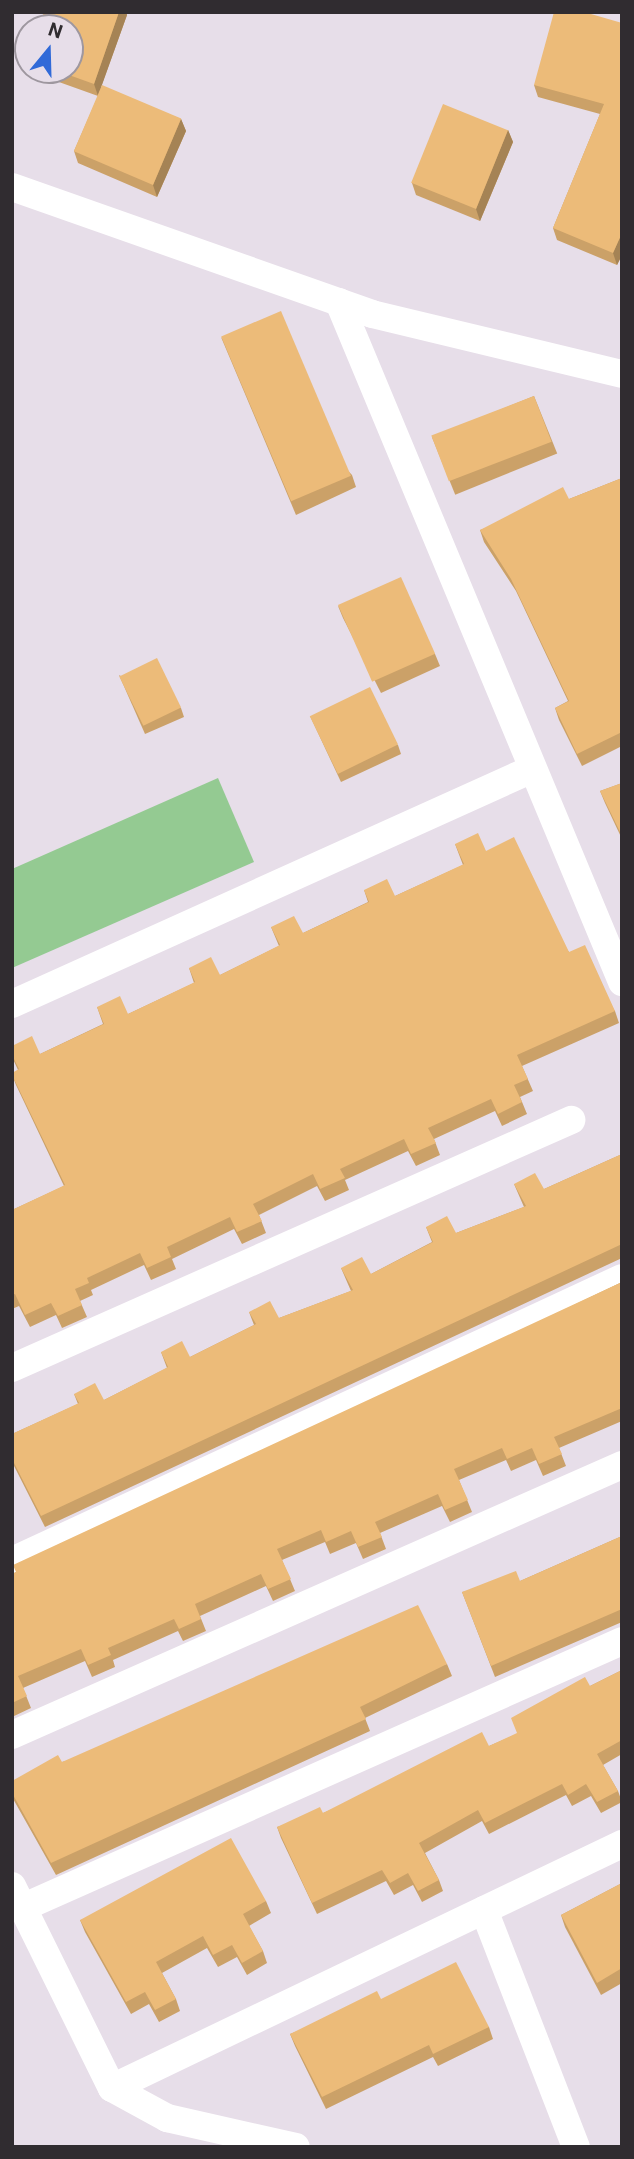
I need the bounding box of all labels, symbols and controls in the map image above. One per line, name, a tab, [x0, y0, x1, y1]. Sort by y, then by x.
north arrow	[14, 14, 84, 84]
text: N	[45, 18, 65, 44]

